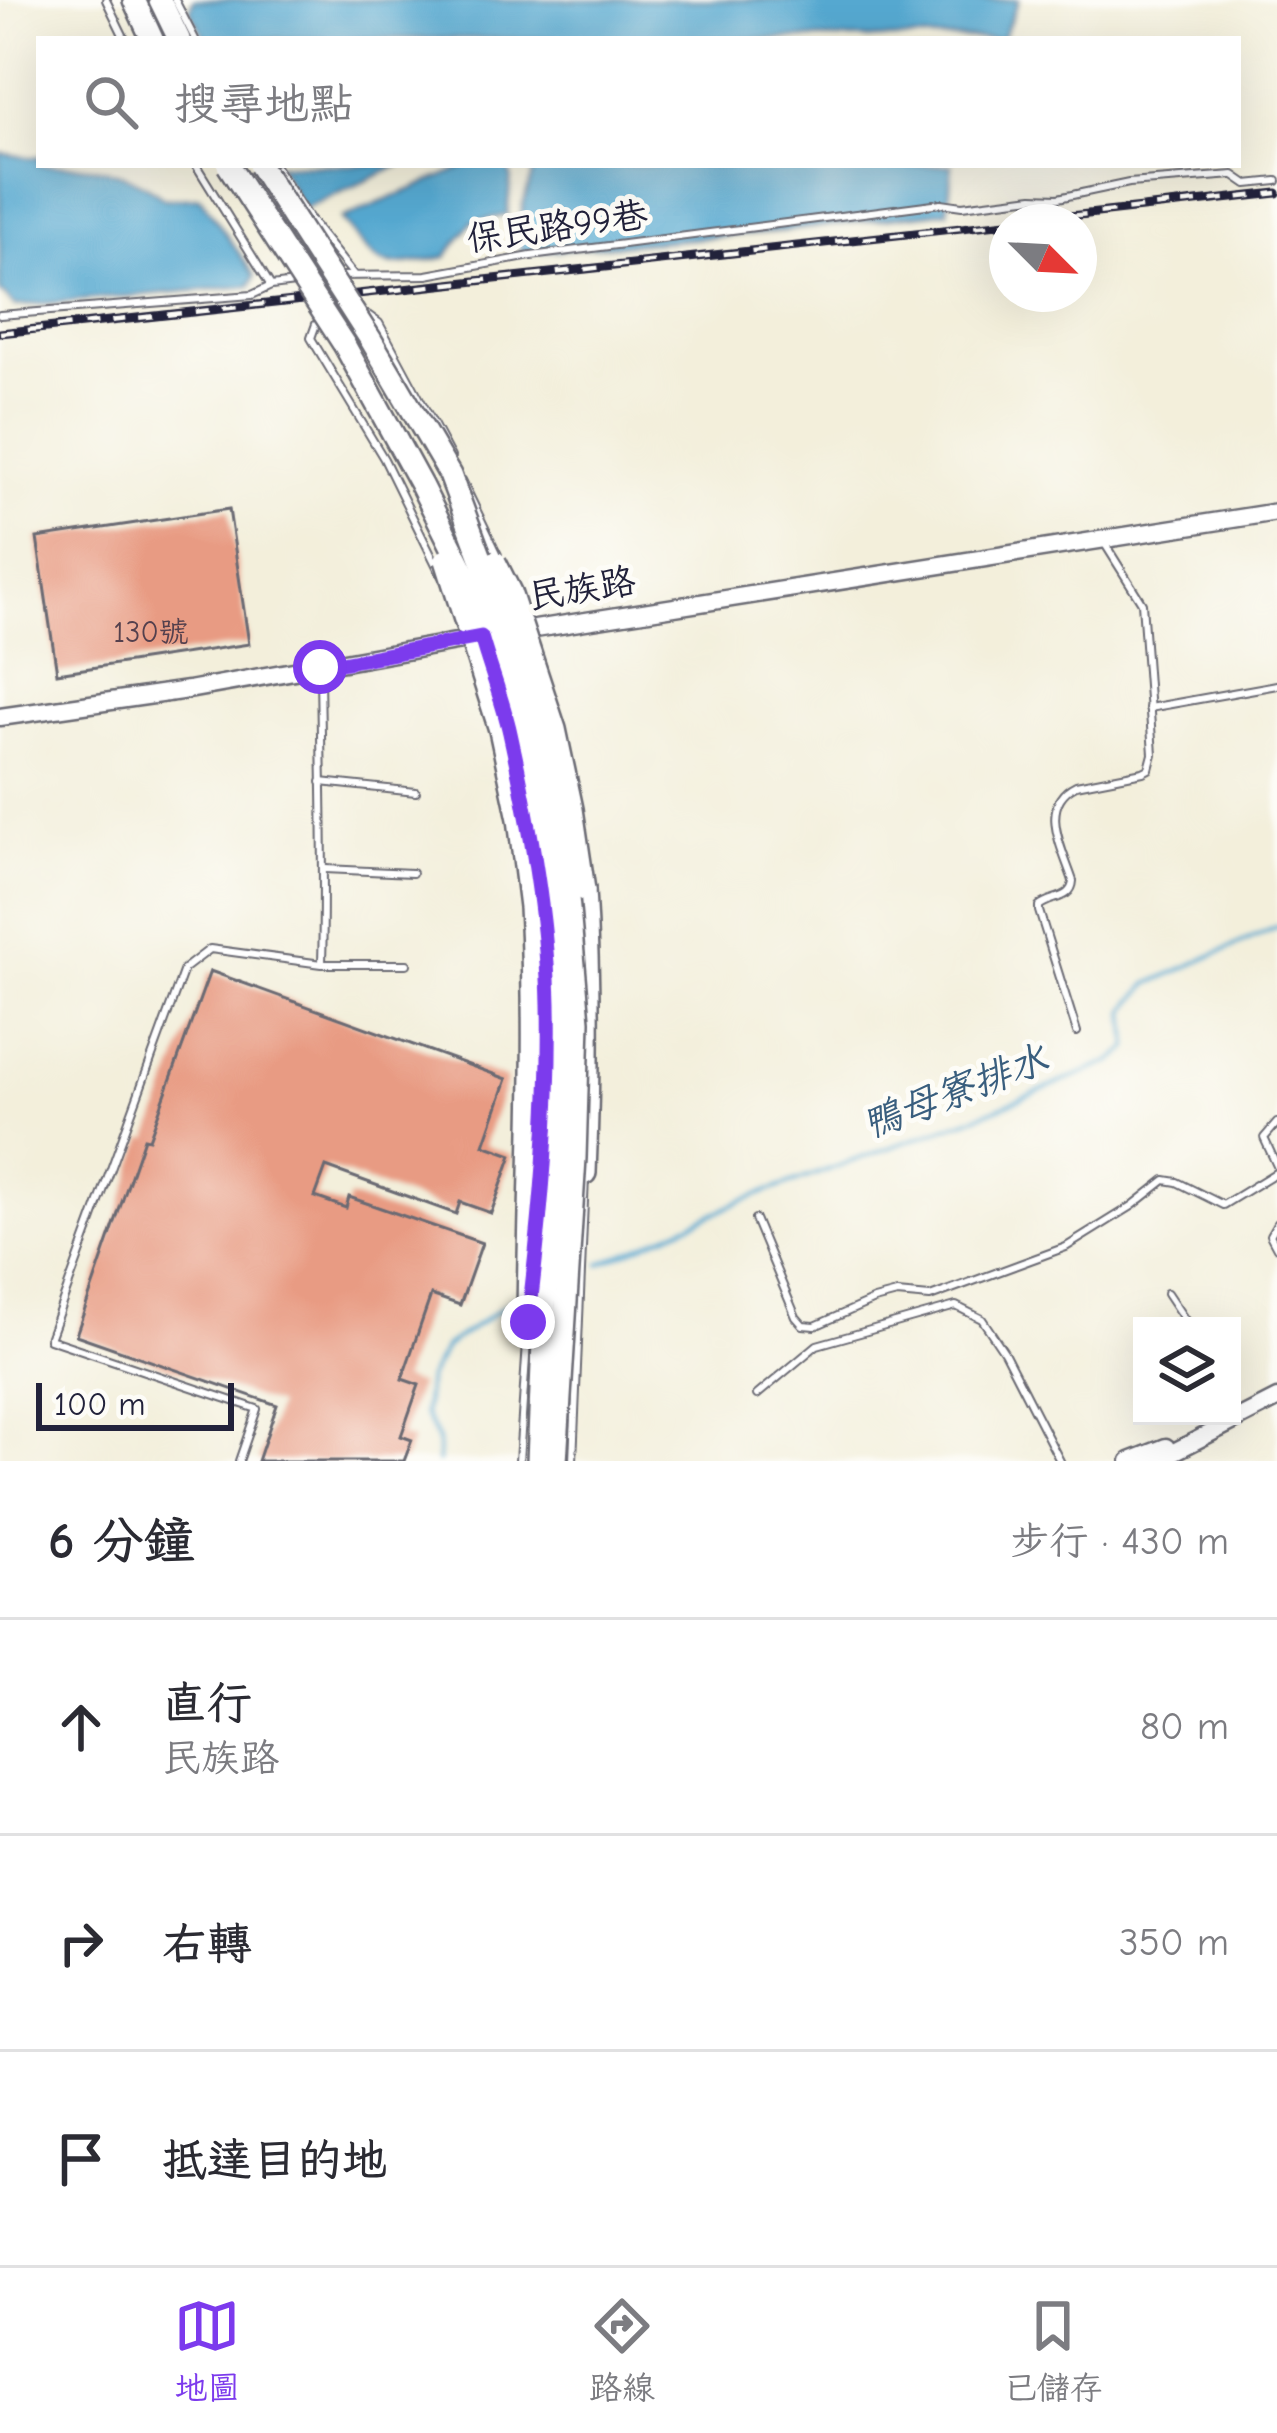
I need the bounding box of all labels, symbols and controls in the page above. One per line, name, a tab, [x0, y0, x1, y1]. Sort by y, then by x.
search box	[36, 36, 1241, 168]
icon: search	[78, 69, 144, 135]
text: 搜尋地點	[174, 78, 354, 130]
street label: 保民路99巷	[464, 194, 650, 260]
north arrow	[989, 204, 1097, 312]
street label: 民族路	[525, 560, 639, 618]
house number: 130號	[113, 615, 189, 650]
route start	[293, 640, 347, 694]
water label: 鴨母寮排水	[856, 1036, 1055, 1148]
route end	[501, 1295, 555, 1349]
map controls	[1133, 1317, 1241, 1425]
button: layers	[1133, 1317, 1241, 1425]
scale bar	[36, 1377, 234, 1430]
text: 100 m	[54, 1385, 146, 1423]
text: 6 分鐘	[48, 1512, 195, 1571]
text: 步行 · 430 m	[1010, 1519, 1229, 1564]
text: 直行	[162, 1677, 252, 1729]
icon: ahead	[48, 1694, 114, 1760]
text: 80 m	[1140, 1704, 1229, 1749]
text: 民族路	[162, 1736, 279, 1781]
icon: right	[48, 1910, 114, 1976]
text: 右轉	[162, 1918, 252, 1970]
text: 350 m	[1119, 1920, 1229, 1965]
icon: arrive	[48, 2126, 114, 2192]
text: 抵達目的地	[162, 2134, 387, 2186]
tab: 地圖	[174, 2293, 240, 2408]
tab: 路線	[589, 2293, 655, 2408]
tab: 已儲存	[1004, 2293, 1103, 2408]

